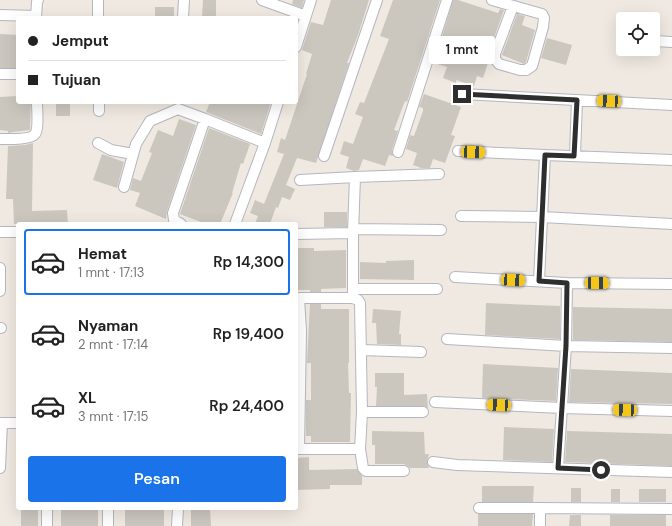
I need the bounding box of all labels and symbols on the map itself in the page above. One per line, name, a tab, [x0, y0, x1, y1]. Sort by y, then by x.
callout: 1 mnt	[429, 36, 495, 64]
route end	[453, 85, 471, 103]
car	[597, 94, 621, 108]
car	[461, 146, 485, 158]
car	[501, 273, 525, 287]
car	[585, 277, 609, 289]
car	[487, 398, 511, 412]
car	[613, 404, 637, 416]
route start	[592, 461, 610, 479]

